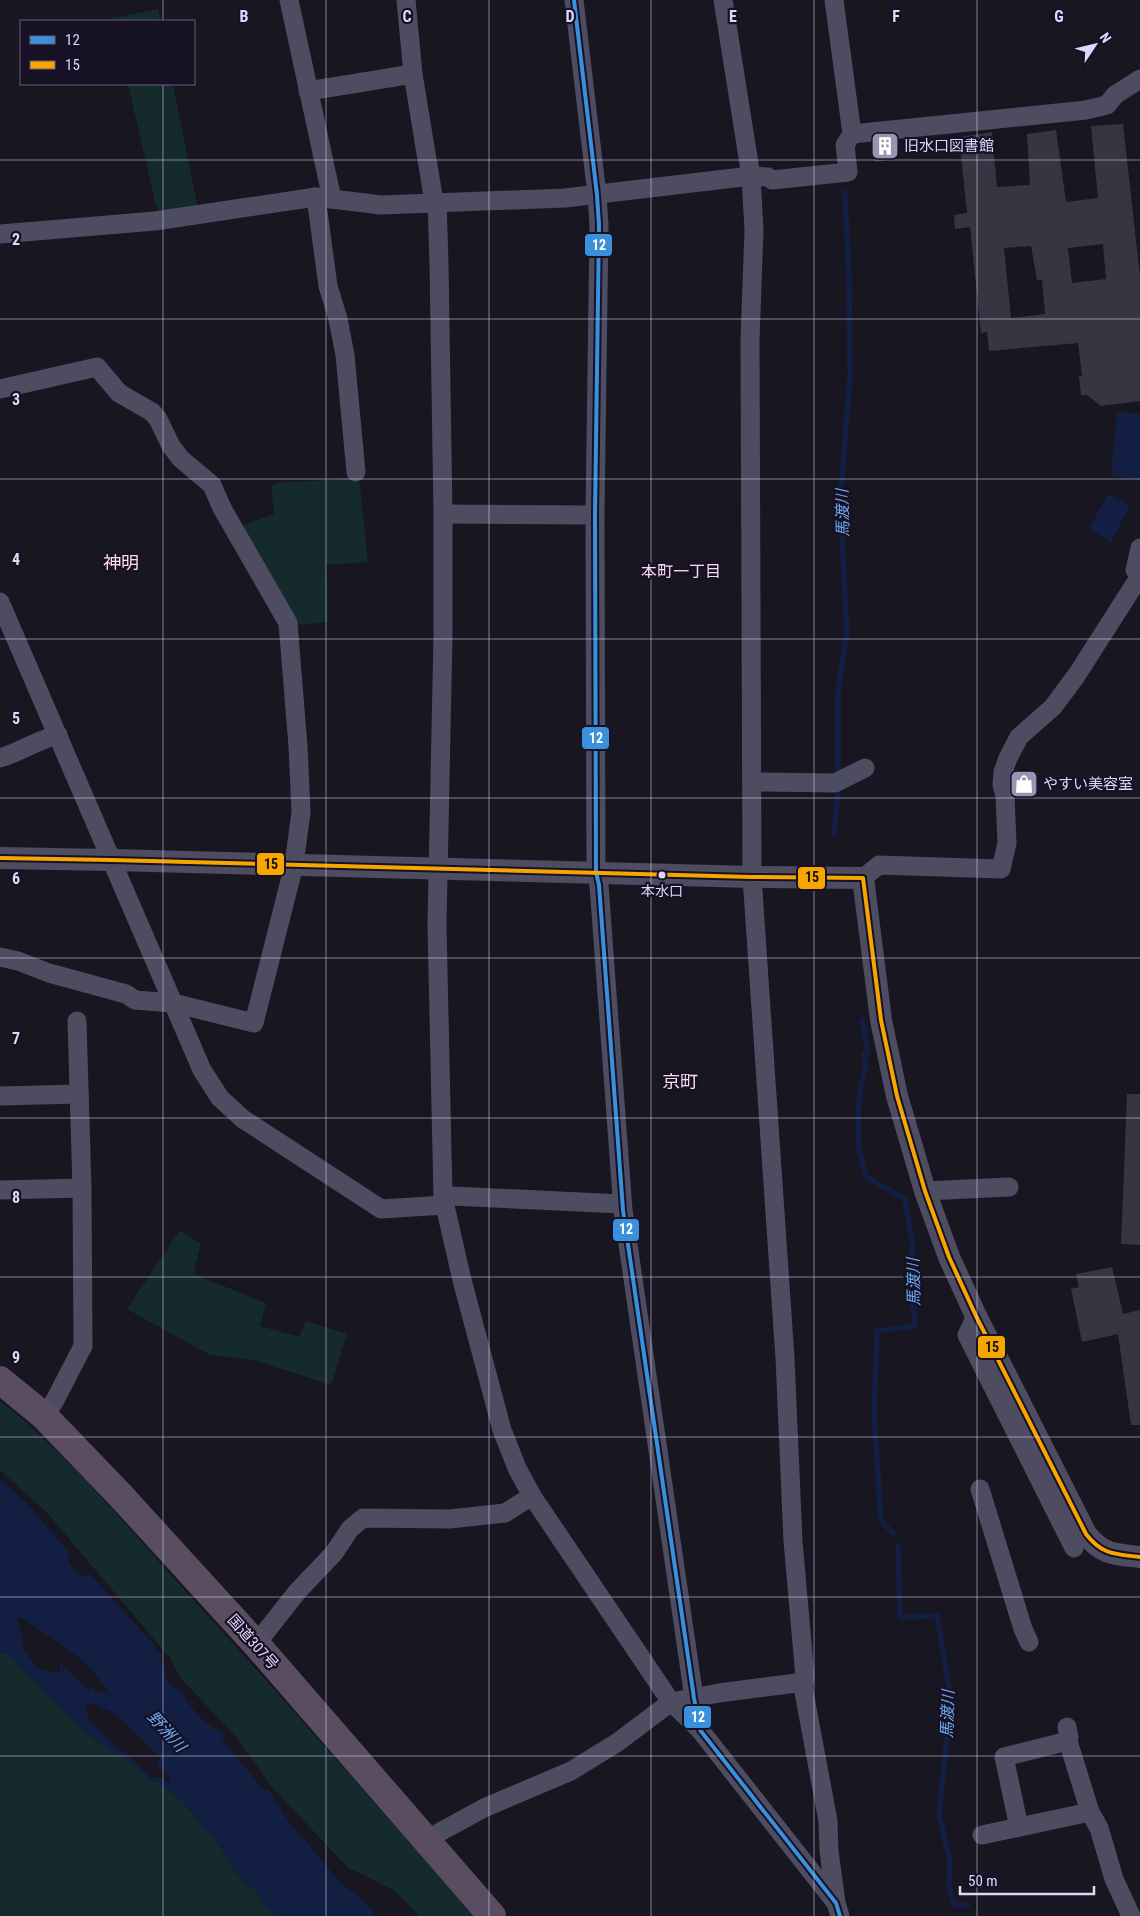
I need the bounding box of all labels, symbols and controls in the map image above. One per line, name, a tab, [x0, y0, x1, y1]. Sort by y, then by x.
text: B	[240, 7, 249, 26]
text: C	[402, 7, 412, 26]
text: D	[565, 7, 575, 26]
text: E	[729, 7, 737, 26]
text: F	[892, 7, 900, 26]
text: G	[1054, 7, 1064, 26]
legend	[20, 20, 195, 85]
north arrow	[1070, 20, 1120, 70]
text: N	[1097, 29, 1115, 46]
text: 12	[65, 31, 80, 49]
text: 15	[65, 56, 80, 74]
building icon: 旧水口図書館	[870, 131, 900, 161]
place label: 旧水口図書館	[904, 137, 994, 155]
text: 2	[12, 230, 20, 249]
line badge: 12	[584, 233, 613, 257]
text: 12	[592, 237, 606, 253]
text: 3	[12, 390, 20, 409]
water label: 馬渡川	[833, 487, 852, 537]
text: 4	[12, 550, 20, 569]
district label: 神明	[103, 552, 139, 573]
district label: 本町一丁目	[641, 562, 721, 581]
text: 5	[12, 709, 20, 728]
line badge: 12	[581, 726, 610, 750]
text: 12	[589, 730, 603, 746]
shop icon: やすい美容室	[1009, 769, 1039, 799]
place label: やすい美容室	[1043, 775, 1133, 793]
line badge: 15	[256, 852, 285, 876]
text: 15	[264, 856, 278, 872]
line badge: 15	[797, 866, 826, 890]
text: 6	[12, 869, 20, 888]
text: 15	[805, 869, 819, 885]
marker: 本水口	[657, 870, 667, 880]
place label: 本水口	[641, 883, 683, 899]
text: 7	[12, 1029, 20, 1048]
district label: 京町	[662, 1071, 698, 1092]
text: 8	[12, 1188, 20, 1207]
line badge: 12	[612, 1218, 640, 1242]
text: 12	[619, 1221, 633, 1237]
water label: 馬渡川	[904, 1256, 923, 1306]
line badge: 15	[977, 1335, 1006, 1359]
text: 15	[985, 1339, 999, 1355]
text: 9	[12, 1348, 20, 1367]
street label: 国道307号	[224, 1611, 282, 1673]
water label: 馬渡川	[937, 1688, 958, 1738]
line badge: 12	[683, 1705, 712, 1729]
water label: 野洲川	[144, 1707, 191, 1757]
text: 12	[691, 1709, 705, 1725]
scale bar	[960, 1864, 1094, 1896]
text: 50 m	[968, 1872, 998, 1890]

